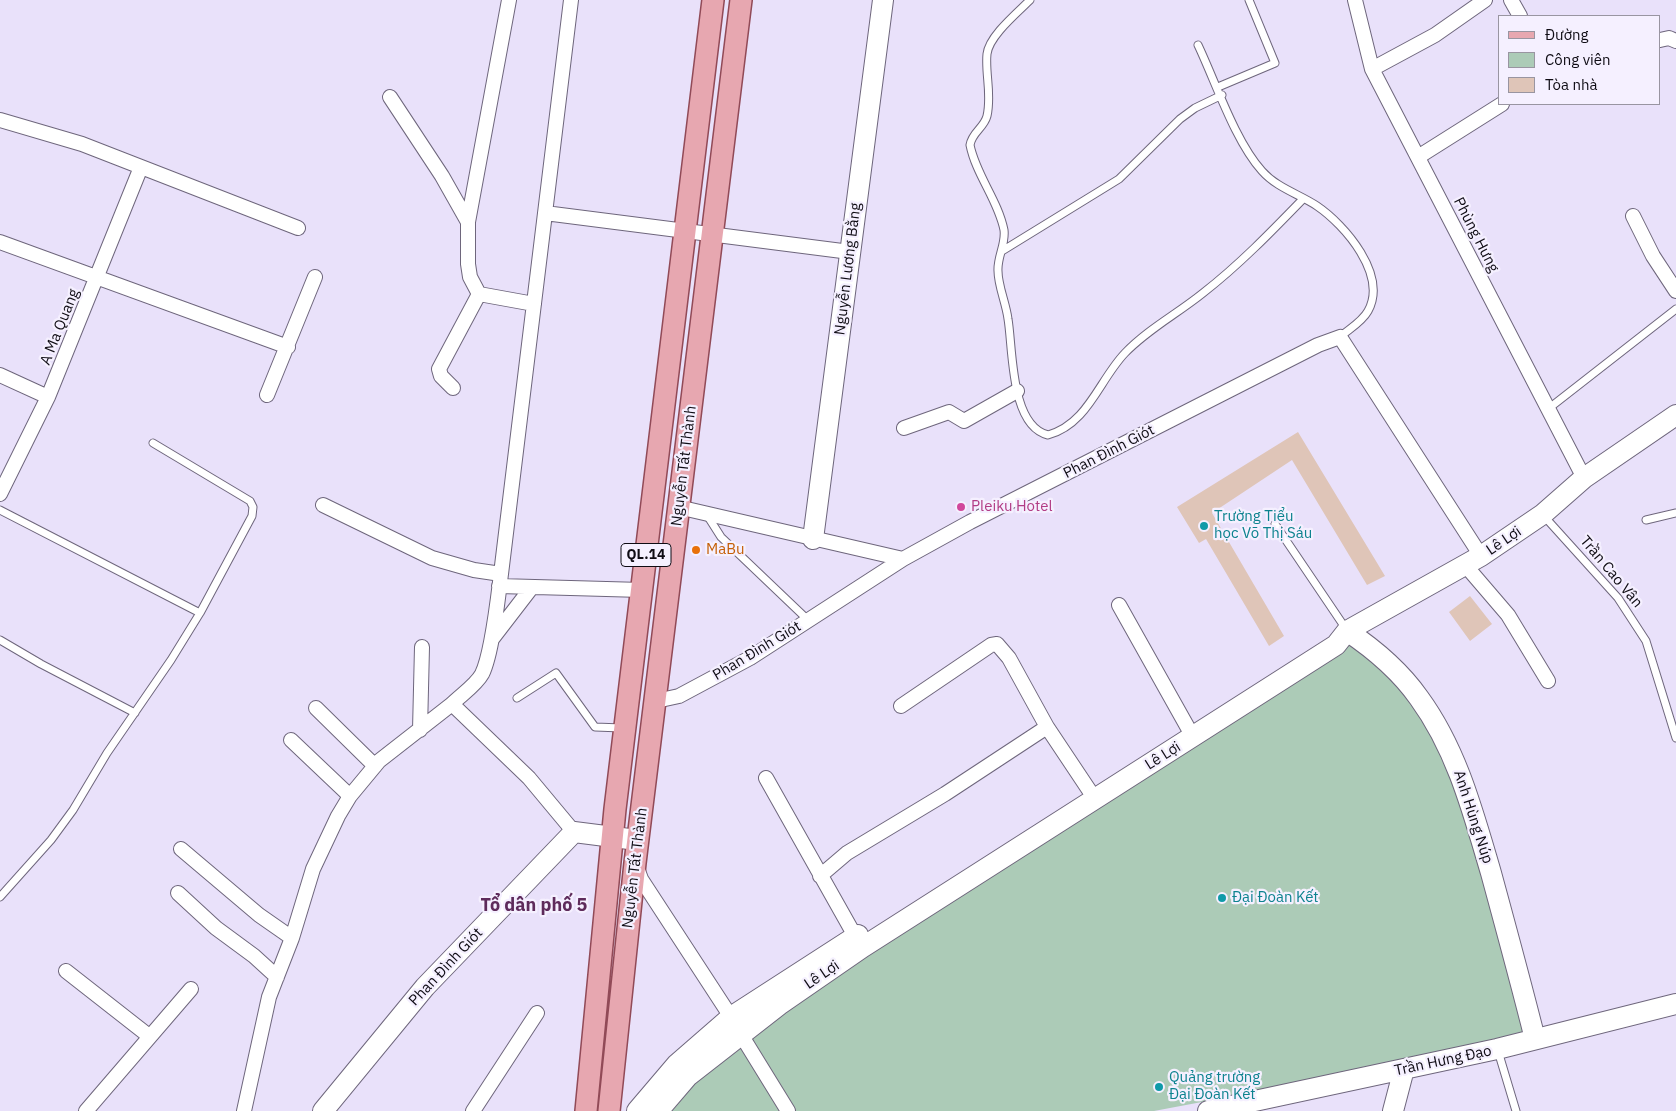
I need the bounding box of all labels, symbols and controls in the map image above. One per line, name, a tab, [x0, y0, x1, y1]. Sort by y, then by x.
legend	[1498, 15, 1661, 105]
text: Đường	[1545, 25, 1588, 44]
text: Công viên	[1545, 50, 1611, 69]
text: Tòa nhà	[1545, 75, 1598, 94]
street label: Phùng Hưng	[1449, 195, 1503, 275]
street label: Nguyễn Lương Bằng	[831, 202, 865, 336]
street label: A Ma Quang	[37, 286, 83, 368]
street label: Nguyễn Tất Thành	[668, 405, 700, 527]
street label: Phan Đình Giót	[1060, 421, 1158, 483]
place label: Pleiku Hotel	[971, 498, 1052, 516]
marker: Pleiku Hotel	[955, 501, 967, 513]
place label: Trường Tiểu học Võ Thị Sáu	[1214, 508, 1312, 543]
marker: Trường Tiểu học Võ Thị Sáu	[1198, 520, 1210, 532]
street label: Lê Lợi	[1483, 523, 1525, 559]
street label: Trần Cao Vân	[1576, 533, 1646, 611]
place label: MaBu	[706, 541, 745, 559]
road number: QL.14	[621, 544, 671, 566]
marker: MaBu	[690, 544, 702, 556]
street label: Phan Đình Giót	[710, 618, 804, 684]
street label: Lê Lợi	[1142, 738, 1184, 774]
street label: Anh Hùng Núp	[1449, 768, 1497, 866]
street label: Nguyễn Tất Thành	[619, 807, 651, 929]
place label: Đại Đoàn Kết	[1232, 889, 1319, 907]
marker: Đại Đoàn Kết	[1216, 892, 1228, 904]
district label: Tổ dân phố 5	[481, 895, 587, 917]
street label: Phan Đình Giót	[405, 924, 487, 1010]
street label: Lê Lợi	[801, 957, 843, 993]
street label: Trần Hưng Đạo	[1393, 1042, 1493, 1080]
place label: Quảng trường Đại Đoàn Kết	[1169, 1069, 1260, 1104]
marker: Quảng trường Đại Đoàn Kết	[1153, 1081, 1165, 1093]

